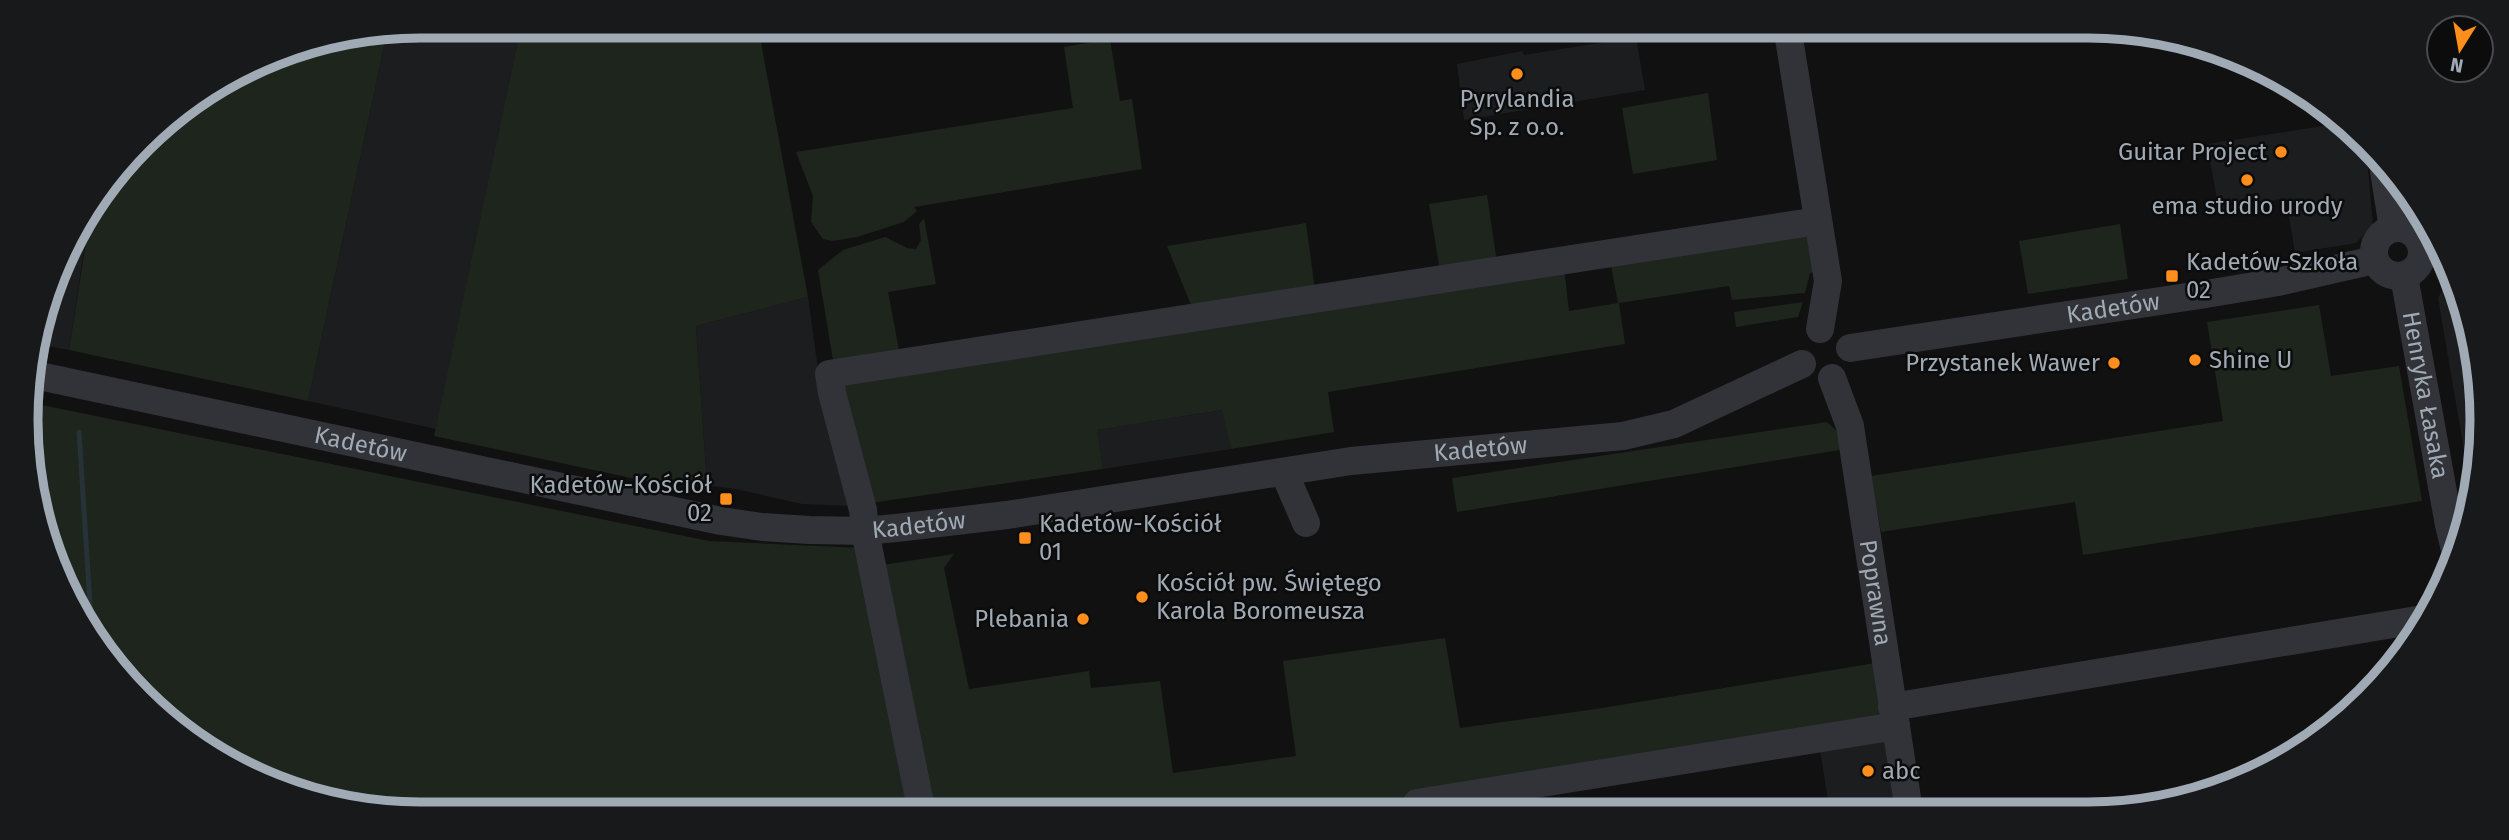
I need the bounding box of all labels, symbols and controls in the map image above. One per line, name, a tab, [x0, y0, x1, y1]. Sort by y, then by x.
north arrow	[2425, 14, 2495, 84]
text: N	[2448, 53, 2465, 78]
marker: Pyrylandia Sp. z o.o.	[1509, 66, 1525, 82]
place label: Pyrylandia Sp. z o.o.	[1460, 85, 1574, 141]
place label: Guitar Project	[2118, 138, 2267, 166]
marker: Guitar Project	[2273, 144, 2289, 160]
marker: ema studio urody	[2239, 172, 2255, 188]
place label: ema studio urody	[2151, 192, 2343, 220]
place label: Kadetów-Szkoła 02	[2186, 248, 2358, 304]
marker: Kadetów-Szkoła 02	[2164, 268, 2180, 284]
street label: Kadetów	[2064, 287, 2162, 329]
street label: Henryka Łasaka	[2397, 309, 2454, 481]
place label: Shine U	[2209, 346, 2292, 374]
place label: Przystanek Wawer	[1905, 349, 2101, 377]
marker: Shine U	[2187, 352, 2203, 368]
marker: Przystanek Wawer	[2106, 355, 2122, 371]
street label: Kadetów	[312, 421, 410, 468]
street label: Kadetów	[1432, 431, 1528, 467]
place label: Kadetów-Kościół 02	[530, 471, 712, 527]
marker: Kadetów-Kościół 02	[718, 491, 734, 507]
street label: Kadetów	[871, 506, 967, 544]
place label: Kadetów-Kościół 01	[1039, 510, 1222, 566]
marker: Kadetów-Kościół 01	[1017, 530, 1033, 546]
street label: Poprawna	[1854, 538, 1898, 648]
place label: Kościół pw. Świętego Karola Boromeusza	[1156, 568, 1382, 625]
marker: Kościół pw. Świętego Karola Boromeusza	[1134, 589, 1150, 605]
place label: Plebania	[974, 605, 1069, 633]
marker: Plebania	[1075, 611, 1091, 627]
place label: abc	[1882, 757, 1921, 785]
marker: abc	[1860, 763, 1876, 779]

